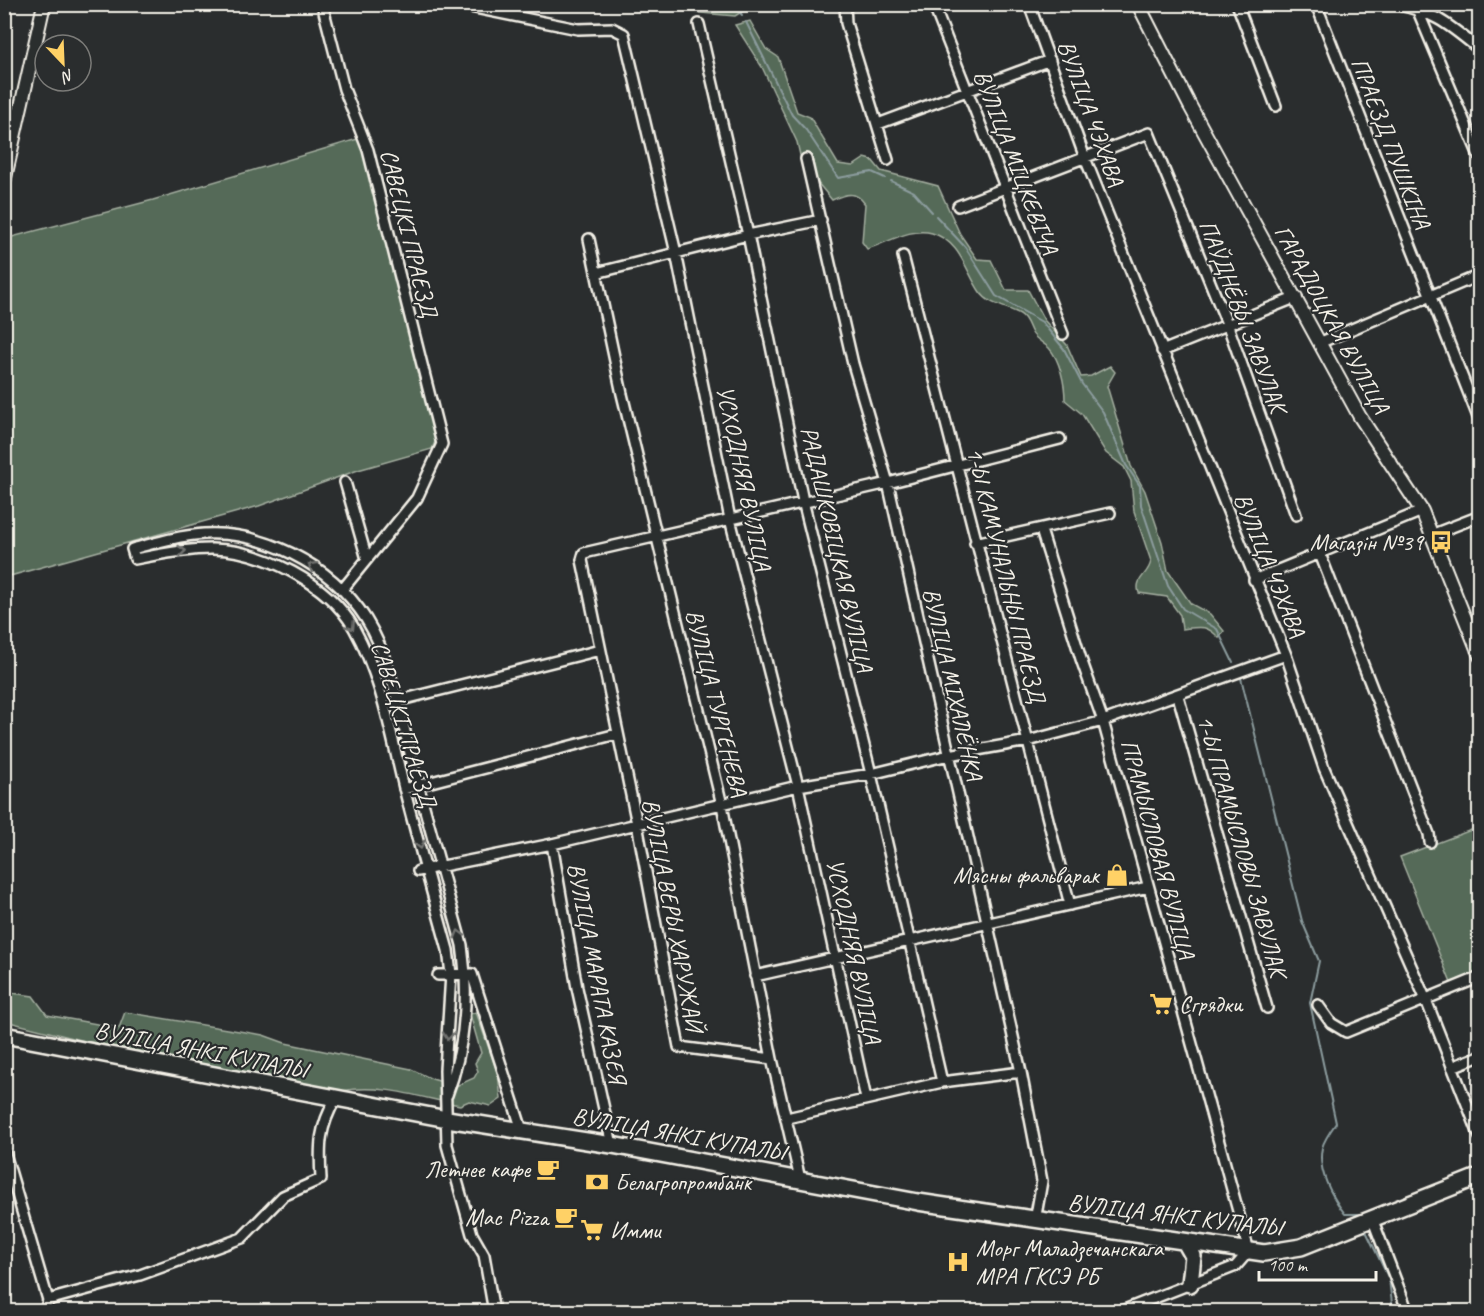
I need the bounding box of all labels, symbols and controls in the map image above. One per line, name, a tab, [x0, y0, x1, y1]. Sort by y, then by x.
north arrow	[33, 33, 93, 93]
street label: ВУЛІЦА ЧЭХАВА	[1051, 36, 1132, 191]
street label: ПРАЕЗД ПУШКІНА	[1345, 53, 1438, 234]
text: N	[57, 65, 77, 88]
street label: ВУЛІЦА МІЦКЕВІЧА	[967, 66, 1065, 259]
street label: САВЕЦКІ ПРАЕЗД	[374, 146, 445, 322]
street label: ПАЎДНЁВЫ ЗАВУЛАК	[1192, 215, 1295, 421]
street label: ГАРАДОЦКАЯ ВУЛІЦА	[1268, 220, 1397, 419]
street label: УСХОДНЯЯ ВУЛІЦА	[710, 383, 778, 574]
street label: РАДАШКОВІЦКАЯ ВУЛІЦА	[794, 424, 880, 675]
street label: 1-Ы КАМУНАЛЬНЫ ПРАЕЗД	[960, 444, 1053, 708]
street label: ВУЛІЦА ЧЭХАВА	[1228, 489, 1313, 642]
place label: Магазін №39	[1310, 527, 1425, 557]
bus stop icon: Магазін №39	[1428, 529, 1454, 555]
one-way arrow	[177, 545, 187, 558]
one-way arrow	[308, 562, 319, 573]
street label: ВУЛІЦА МІХАЛЁНКА	[916, 585, 990, 784]
street label: ВУЛІЦА ТУРГЕНЕВА	[679, 607, 755, 800]
one-way arrow	[344, 620, 356, 630]
street label: САВЕЦКІ ПРАЕЗД	[365, 638, 444, 813]
street label: 1-Ы ПРАМЫСЛОВЫ ЗАВУЛАК	[1190, 712, 1295, 985]
street label: ПРАМЫСЛОВАЯ ВУЛІЦА	[1114, 736, 1202, 963]
street label: ВУЛІЦА ВЕРЫ ХАРУЖАЙ	[636, 796, 711, 1038]
one-way arrow	[412, 840, 425, 850]
street label: УСХОДНЯЯ ВУЛІЦА	[820, 856, 888, 1047]
street label: ВУЛІЦА МАРАТА КАЗЕЯ	[561, 860, 634, 1089]
place label: Мясны фальварак	[953, 860, 1101, 890]
shop icon: Мясны фальварак	[1104, 862, 1130, 888]
one-way arrow	[454, 929, 466, 940]
place label: Сгрядки	[1179, 989, 1244, 1019]
supermarket icon: Сгрядки	[1148, 991, 1174, 1017]
street label: ВУЛІЦА ЯНКІ КУПАЛЫ	[92, 1015, 314, 1086]
one-way arrow	[442, 1032, 455, 1041]
street label: ВУЛІЦА ЯНКІ КУПАЛЫ	[570, 1101, 792, 1168]
place label: Летнее кафе	[425, 1154, 532, 1184]
cafe icon: Летнее кафе	[535, 1156, 561, 1182]
place label: Белагропромбанк	[615, 1167, 753, 1197]
bank icon: Белагропромбанк	[584, 1169, 610, 1195]
street label: ВУЛІЦА ЯНКІ КУПАЛЫ	[1066, 1187, 1288, 1244]
place label: Mac Pizza	[465, 1202, 550, 1232]
cafe icon: Mac Pizza	[553, 1204, 579, 1230]
place label: Имми	[610, 1215, 663, 1245]
supermarket icon: Имми	[579, 1217, 605, 1243]
place label: Морг Маладзечанскага МРА ГКСЭ РБ	[976, 1233, 1165, 1291]
scale bar	[1259, 1244, 1376, 1282]
hospital icon: Морг Маладзечанскага МРА ГКСЭ РБ	[945, 1249, 971, 1275]
text: 100 m	[1268, 1254, 1309, 1276]

